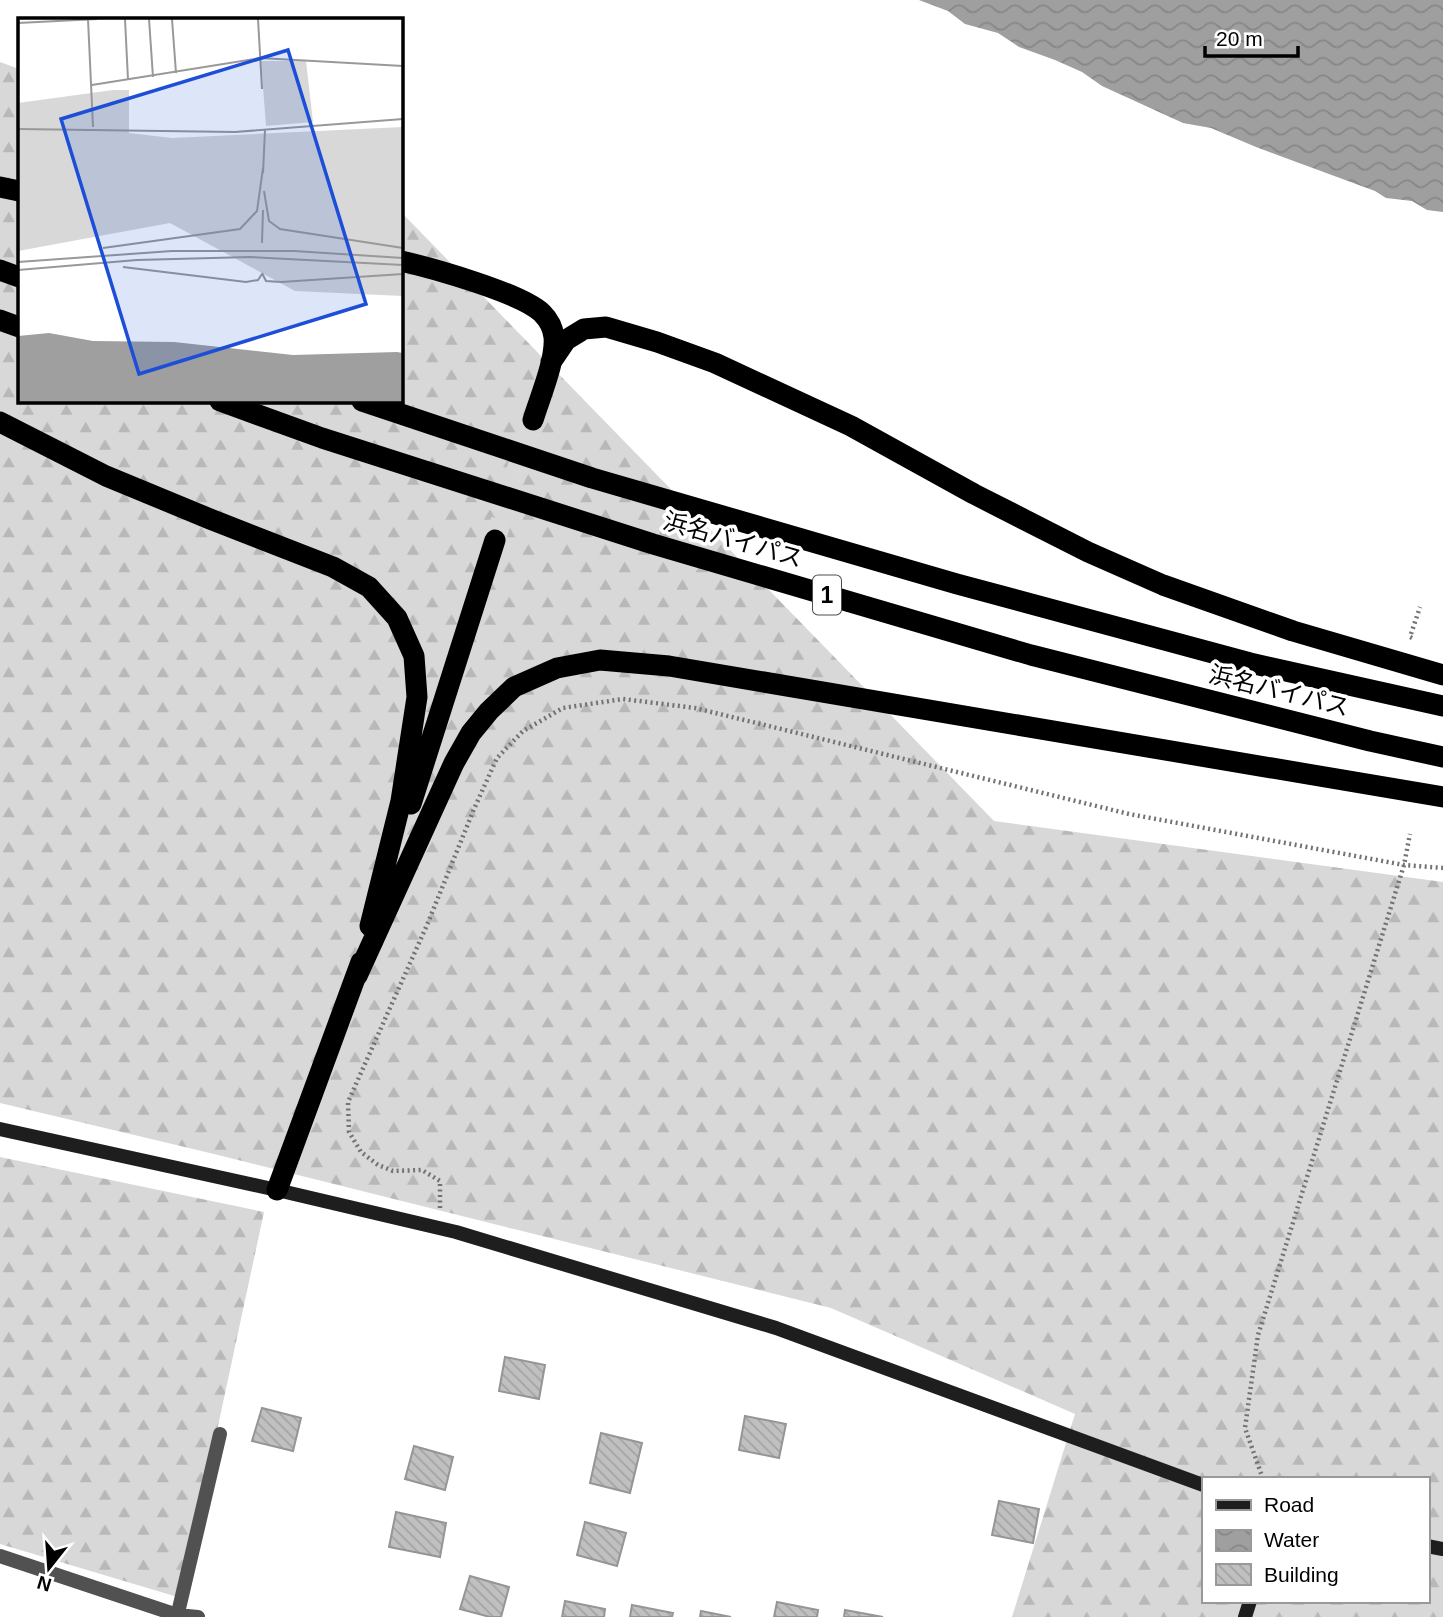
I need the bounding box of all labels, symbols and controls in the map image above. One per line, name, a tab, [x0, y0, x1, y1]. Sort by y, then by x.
scale bar	[1205, 14, 1298, 58]
inset map	[18, 18, 402, 402]
text: 20 m	[1216, 27, 1263, 50]
street label: 浜名バイパス	[660, 507, 806, 572]
road number: 1	[813, 576, 841, 614]
street label: 浜名バイパス	[1206, 660, 1352, 721]
legend	[1202, 1477, 1429, 1603]
text: Road	[1264, 1493, 1314, 1516]
text: Water	[1264, 1528, 1319, 1551]
north arrow	[14, 1533, 84, 1603]
text: Building	[1264, 1563, 1339, 1586]
text: N	[35, 1572, 54, 1596]

